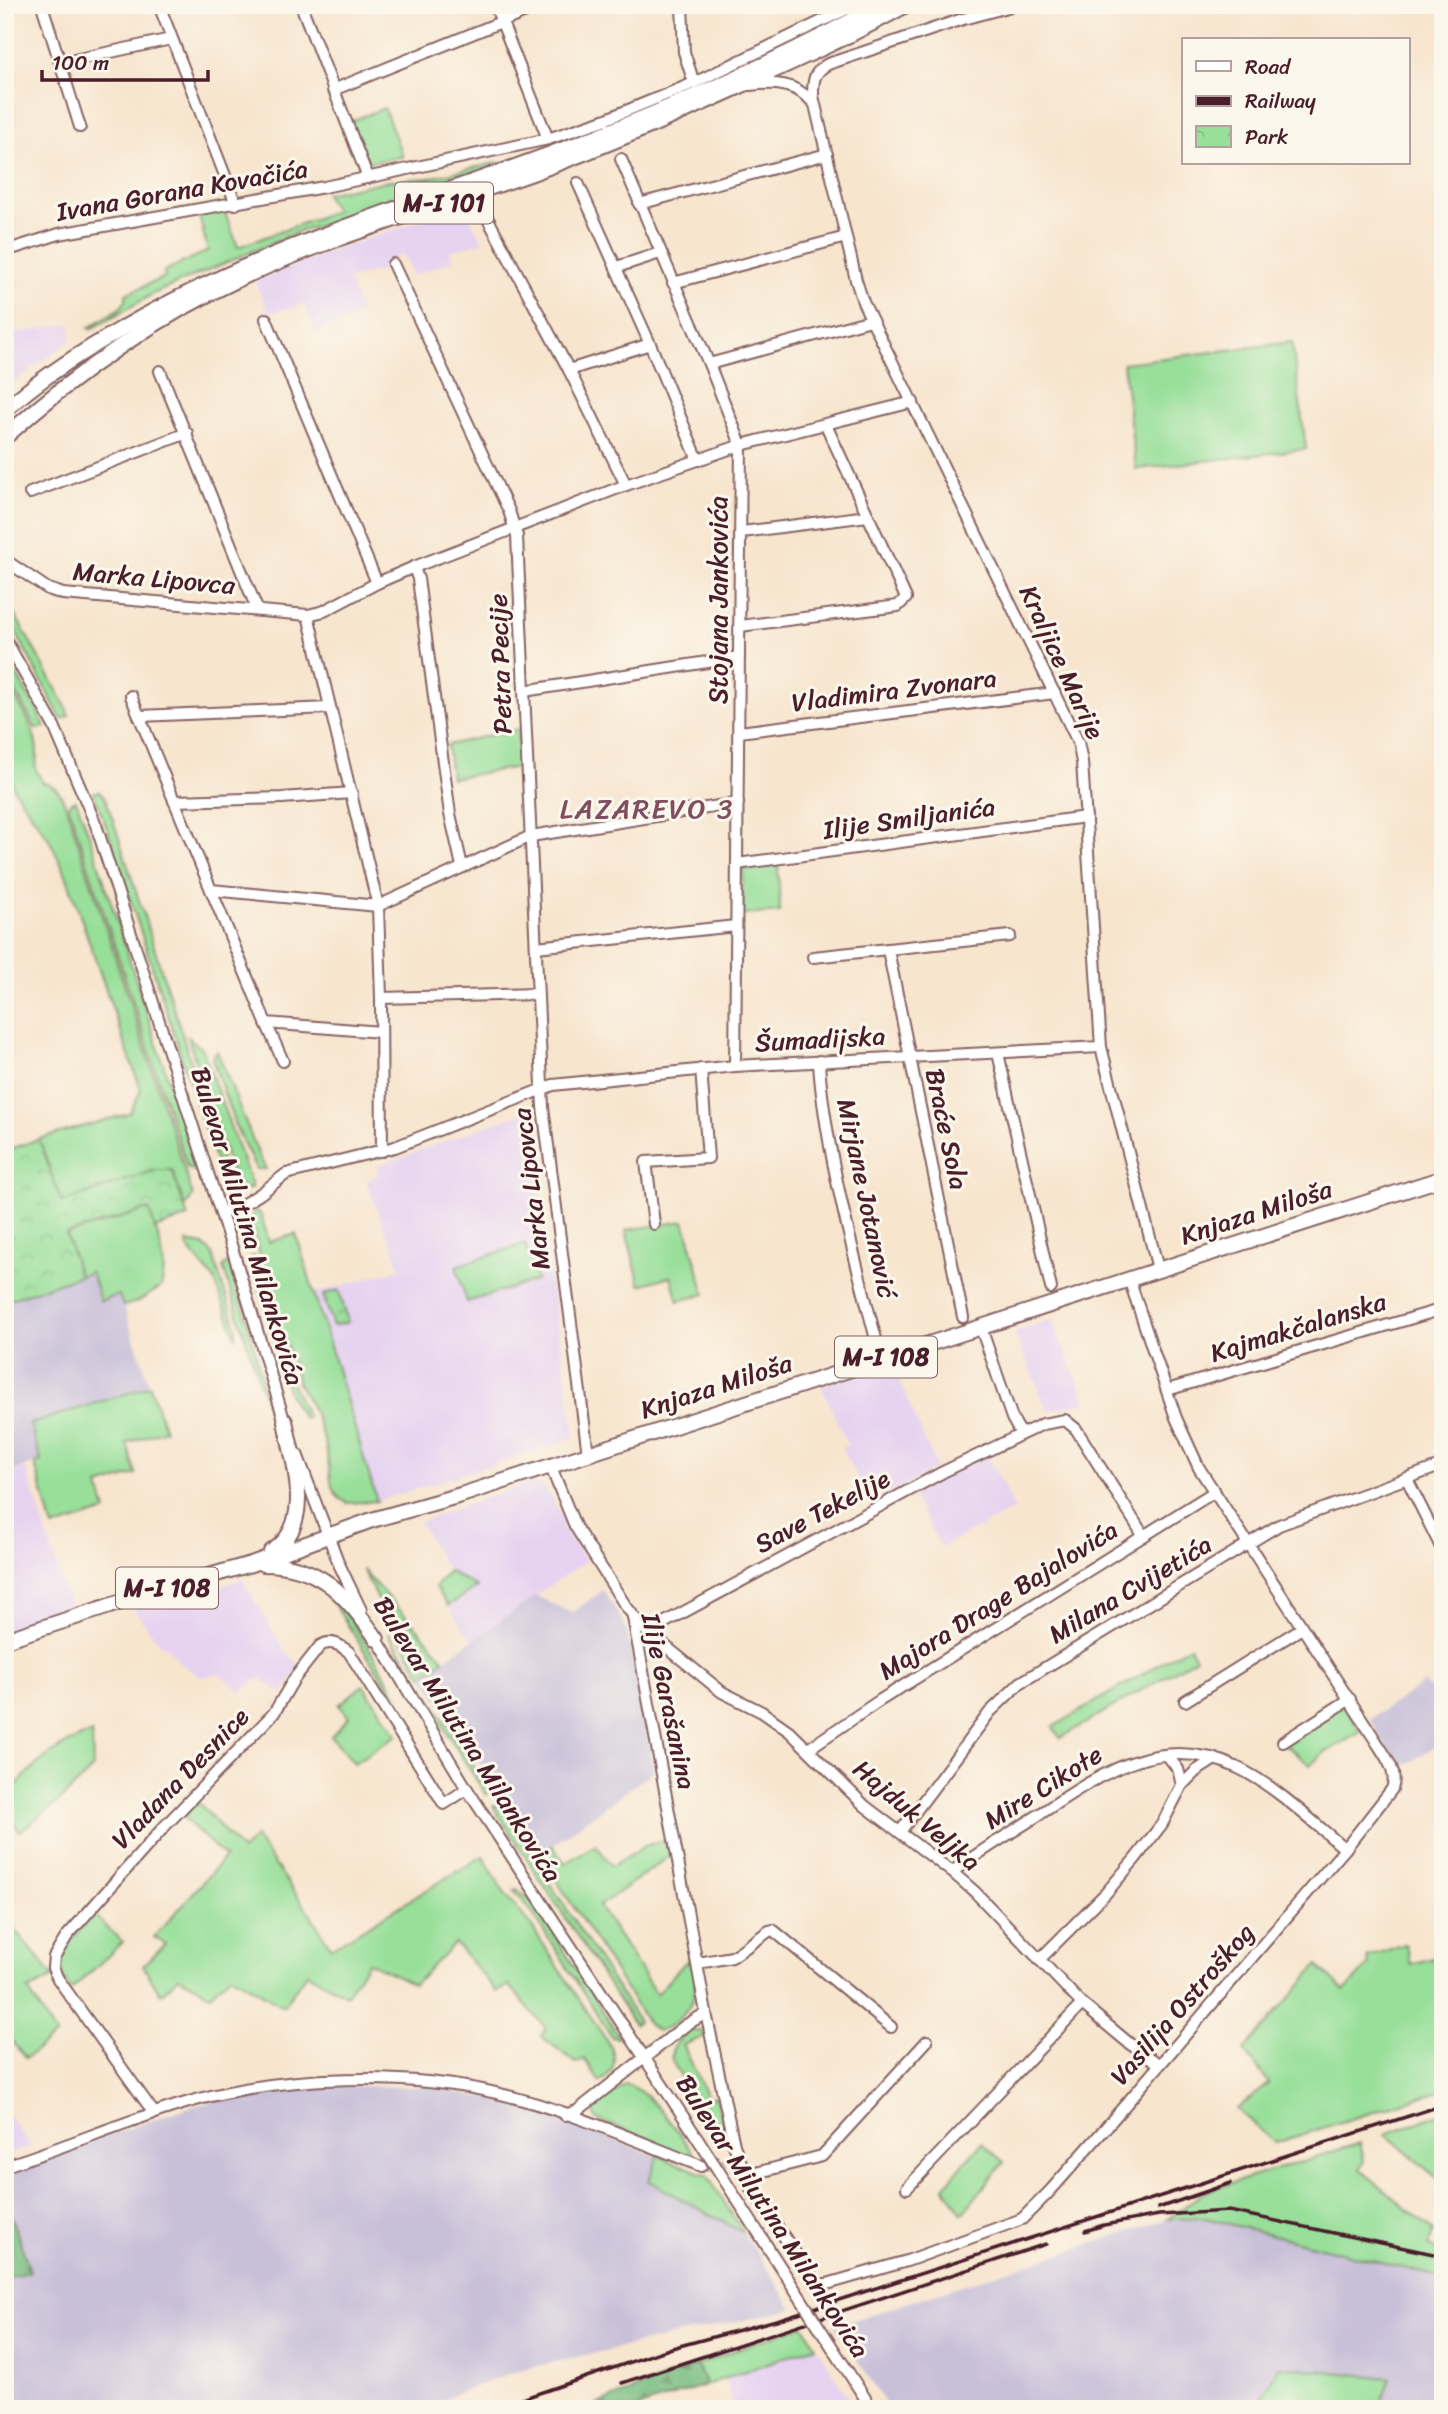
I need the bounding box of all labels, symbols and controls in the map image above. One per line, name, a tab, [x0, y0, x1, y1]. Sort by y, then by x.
scale bar	[42, 38, 208, 82]
legend	[1182, 38, 1410, 164]
text: 100 m	[52, 44, 109, 82]
text: Road	[1245, 48, 1292, 86]
text: Railway	[1245, 82, 1316, 120]
text: Park	[1245, 118, 1288, 156]
street label: Ivana Gorana Kovačića	[52, 145, 311, 235]
road number: M-I 101	[395, 182, 493, 224]
street label: Stojana Jankovića	[695, 496, 741, 704]
street label: Marka Lipovca	[71, 548, 238, 608]
street label: Kraljice Marije	[1006, 577, 1118, 747]
street label: Petra Pecije	[475, 593, 525, 735]
street label: Vladimira Zvonara	[789, 655, 999, 725]
street label: Ilije Smiljanića	[819, 783, 998, 853]
district label: LAZAREVO 3	[560, 784, 734, 833]
street label: Šumadijska	[754, 1013, 886, 1065]
street label: Bulevar Milutina Milankovića	[178, 1061, 318, 1391]
street label: Braće Sola	[912, 1064, 982, 1194]
street label: Mirjane Jotanović	[823, 1094, 911, 1304]
street label: Marka Lipovca	[498, 1104, 564, 1273]
street label: Knjaza Miloša	[1174, 1165, 1339, 1258]
street label: Kajmakčalanska	[1204, 1278, 1393, 1376]
road number: M-I 108	[835, 1336, 937, 1378]
street label: Knjaza Miloša	[634, 1339, 799, 1432]
street label: Save Tekelije	[746, 1456, 899, 1566]
street label: Majora Drage Bajalovića	[869, 1507, 1127, 1693]
street label: Milana Cvijetića	[1039, 1522, 1221, 1656]
road number: M-I 108	[116, 1568, 218, 1608]
street label: Bulevar Milutina Milankovića	[361, 1586, 575, 1892]
street label: Ilije Garašanina	[628, 1607, 710, 1794]
street label: Vladana Desnice	[99, 1695, 261, 1860]
street label: Mire Cikote	[974, 1732, 1112, 1842]
street label: Hajduk Veljka	[842, 1747, 992, 1883]
street label: Vasilija Ostroškog	[1098, 1912, 1266, 2096]
street label: Bulevar Milutina Milankovića	[664, 2065, 882, 2367]

